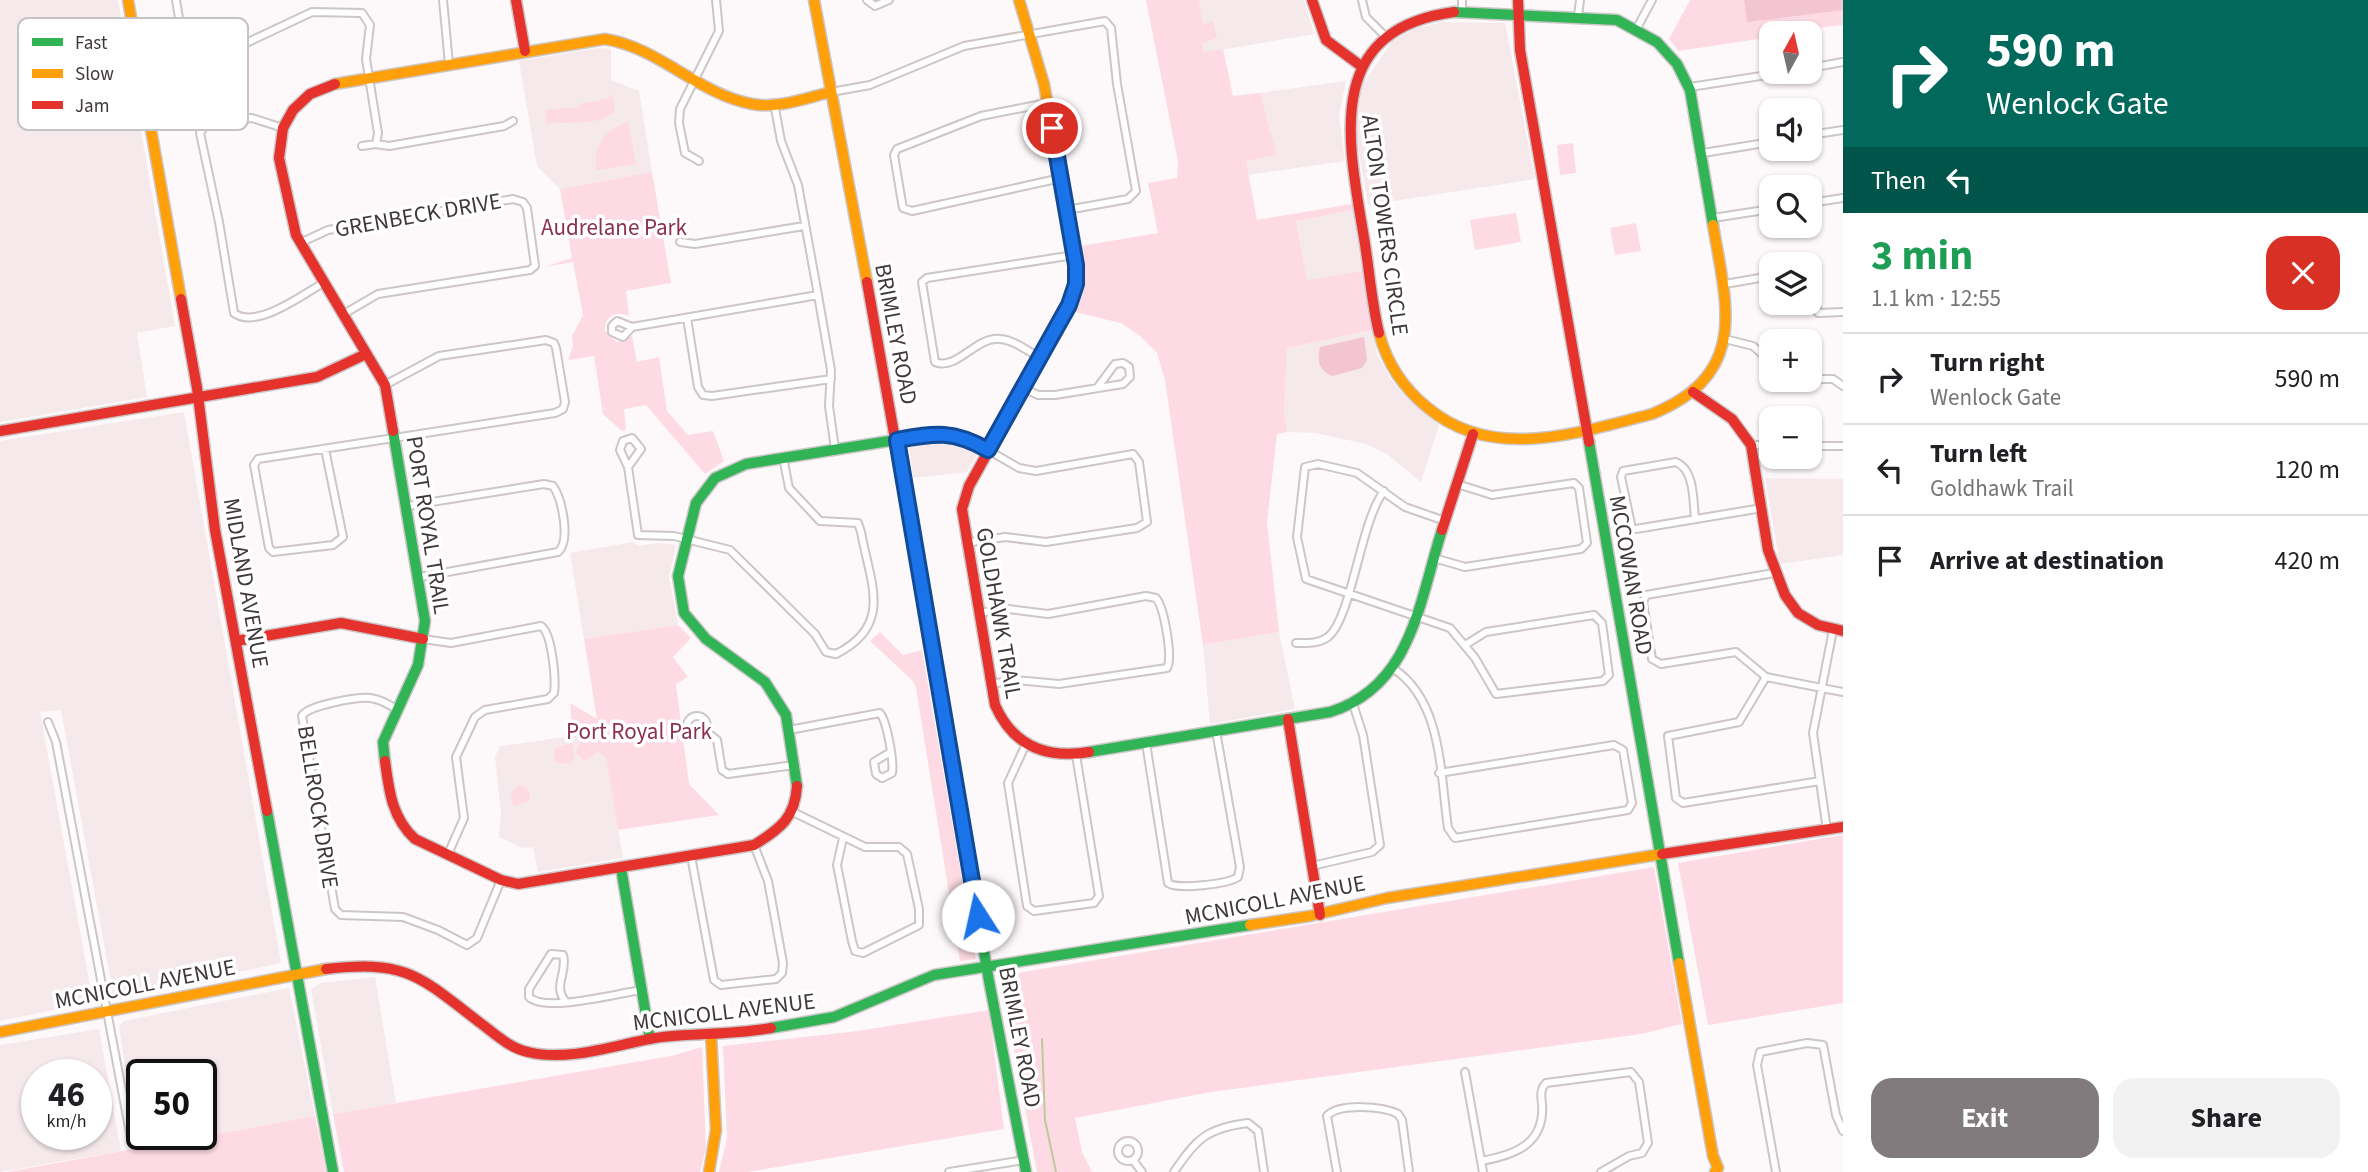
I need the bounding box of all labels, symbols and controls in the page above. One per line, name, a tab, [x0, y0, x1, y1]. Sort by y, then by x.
text: 590 m	[1986, 16, 2115, 86]
legend	[18, 18, 248, 130]
north arrow	[1759, 21, 1822, 84]
map controls	[1759, 21, 1822, 469]
icon: right	[1871, 28, 1962, 119]
text: Fast	[75, 30, 108, 57]
text: Slow	[75, 61, 114, 88]
text: Wenlock Gate	[1986, 81, 2169, 127]
text: Jam	[75, 93, 109, 120]
pin	[1022, 98, 1082, 158]
button: sound	[1759, 98, 1822, 161]
icon: arrive	[1033, 109, 1071, 147]
street label: ALTON TOWERS CIRCLE	[1353, 112, 1417, 338]
icon: left	[1940, 161, 1978, 199]
text: Then	[1871, 162, 1926, 199]
button: search	[1759, 175, 1822, 238]
street label: GRENBECK DRIVE	[332, 184, 504, 246]
park label: Audrelane Park	[541, 211, 688, 244]
text: 3 min	[1871, 226, 1973, 286]
button: close	[2266, 236, 2340, 310]
button: layers	[1759, 252, 1822, 315]
street label: BRIMLEY ROAD	[866, 261, 926, 407]
text: 1.1 km · 12:55	[1871, 282, 2001, 315]
button: +	[1759, 329, 1822, 392]
text: Turn right	[1930, 344, 2045, 381]
icon: right	[1871, 360, 1909, 398]
text: 590 m	[2274, 360, 2340, 397]
text: Wenlock Gate	[1930, 381, 2061, 414]
button: −	[1759, 406, 1822, 469]
street label: PORT ROYAL TRAIL	[398, 434, 458, 616]
text: Turn left	[1930, 435, 2027, 472]
icon: left	[1871, 451, 1909, 489]
text: 120 m	[2274, 451, 2340, 488]
text: Goldhawk Trail	[1930, 472, 2074, 505]
street label: MCCOWAN ROAD	[1601, 493, 1661, 657]
street label: MIDLAND AVENUE	[215, 495, 277, 671]
street label: GOLDHAWK TRAIL	[968, 525, 1030, 701]
icon: arrive	[1871, 542, 1909, 580]
text: Arrive at destination	[1930, 542, 2164, 579]
text: 420 m	[2274, 542, 2340, 579]
park label: Port Royal Park	[566, 715, 713, 748]
street label: BELLROCK DRIVE	[289, 723, 347, 891]
street label: MCNICOLL AVENUE	[1182, 866, 1368, 934]
position arrow	[941, 879, 1015, 953]
street label: MCNICOLL AVENUE	[52, 950, 238, 1018]
street label: BRIMLEY ROAD	[990, 964, 1050, 1110]
street label: MCNICOLL AVENUE	[631, 984, 817, 1040]
speed limit sign: 50	[126, 1059, 217, 1150]
text: 46	[48, 1070, 85, 1120]
button: Exit	[1871, 1078, 2099, 1158]
button: Share	[2113, 1078, 2340, 1158]
text: km/h	[47, 1109, 86, 1134]

